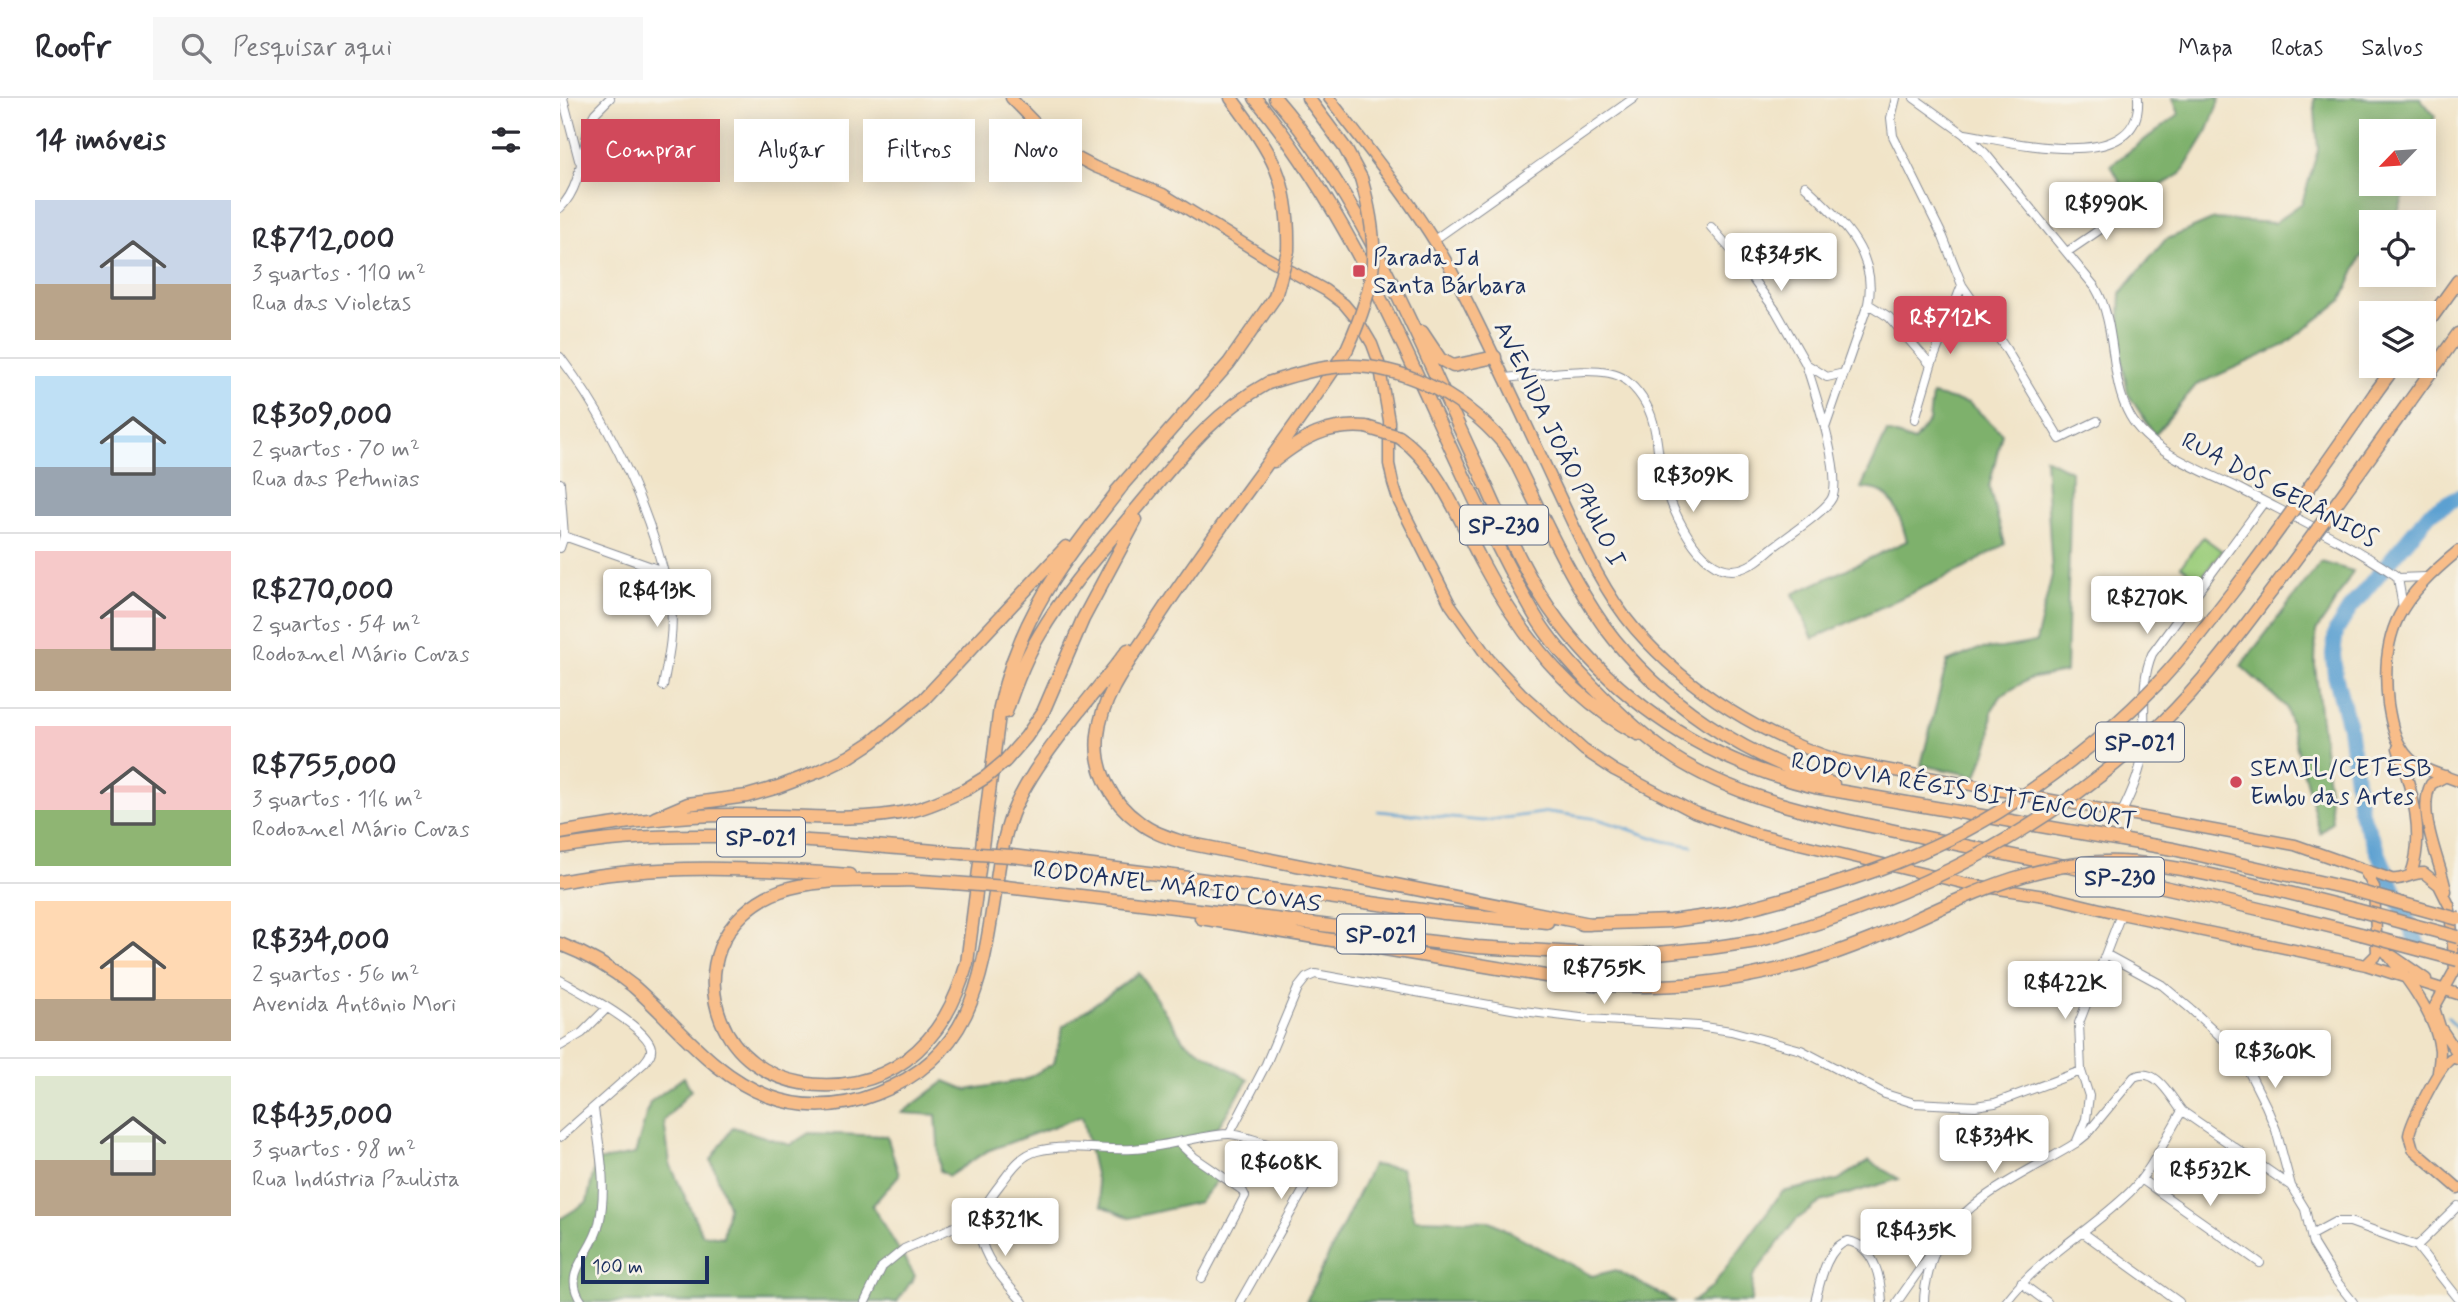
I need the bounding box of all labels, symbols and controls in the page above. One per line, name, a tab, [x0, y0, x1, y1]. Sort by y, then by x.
search box	[153, 17, 643, 80]
text: Roofr	[35, 26, 111, 70]
icon: search	[177, 29, 215, 67]
text: Pesquisar aqui	[233, 31, 392, 65]
text: Mapa	[2178, 33, 2233, 64]
text: Rotas	[2271, 33, 2323, 64]
text: Salvos	[2361, 33, 2423, 64]
chip: Comprar	[581, 119, 720, 182]
chip: Alugar	[734, 119, 849, 182]
chip: Filtros	[863, 119, 975, 182]
chip: Novo	[989, 119, 1082, 182]
north arrow	[2359, 119, 2436, 196]
map controls	[2359, 119, 2436, 378]
text: 14 imóveis	[35, 121, 166, 160]
icon: filters	[487, 121, 525, 159]
pin: R$990K	[2049, 183, 2163, 242]
text: R$990K	[2065, 190, 2147, 220]
button: locate	[2359, 210, 2436, 287]
text: R$712,000	[252, 220, 395, 259]
icon: home	[91, 228, 175, 312]
pin: R$345K	[1724, 234, 1838, 293]
text: R$345K	[1741, 241, 1821, 271]
place label: Parada Jd Santa Bárbara	[1373, 243, 1526, 302]
text: 3 quartos · 110 m²	[252, 259, 426, 289]
marker: Parada Jd Santa Bárbara	[1351, 263, 1367, 279]
text: Rua das Violetas	[252, 289, 411, 319]
pin: R$712K	[1893, 296, 2007, 356]
button: layers	[2359, 301, 2436, 378]
text: R$712K	[1910, 304, 1990, 334]
street label: AVENIDA JOÃO PAULO I	[1486, 317, 1632, 573]
text: R$309,000	[252, 396, 392, 435]
icon: home	[91, 404, 175, 488]
street label: RUA DOS GERÂNIOS	[2176, 425, 2383, 555]
text: 2 quartos · 70 m²	[252, 435, 420, 465]
pin: R$309K	[1636, 454, 1750, 514]
text: R$309K	[1654, 462, 1732, 492]
text: Rua das Petunias	[252, 465, 420, 495]
road number: SP-230	[1460, 506, 1548, 544]
pin: R$413K	[600, 570, 714, 629]
text: R$270,000	[252, 571, 393, 610]
pin: R$270K	[2090, 576, 2204, 636]
text: R$413K	[619, 577, 695, 607]
icon: home	[91, 579, 175, 663]
text: R$270K	[2107, 584, 2187, 614]
text: 2 quartos · 54 m²	[252, 610, 421, 640]
text: Rodoanel Mário Covas	[252, 640, 470, 670]
road number: SP-021	[2096, 722, 2184, 762]
street label: RODOVIA RÉGIS BITTENCOURT	[1789, 744, 2139, 837]
text: R$755,000	[252, 746, 396, 785]
icon: home	[91, 754, 175, 838]
place label: SEMIL/CETESB Embu das Artes	[2250, 754, 2431, 813]
marker: SEMIL/CETESB Embu das Artes	[2228, 774, 2244, 790]
text: 3 quartos · 116 m²	[252, 785, 423, 815]
text: Rodoanel Mário Covas	[252, 815, 470, 845]
road number: SP-021	[717, 818, 805, 856]
street label: RODOANEL MÁRIO COVAS	[1031, 853, 1323, 921]
road number: SP-230	[2076, 858, 2164, 897]
road number: SP-021	[1337, 914, 1425, 954]
text: R$334,000	[252, 921, 390, 960]
icon: home	[91, 929, 175, 1013]
pin: R$755K	[1547, 946, 1661, 1006]
text: R$755K	[1563, 954, 1645, 984]
text: 2 quartos · 56 m²	[252, 960, 419, 990]
pin: R$422K	[2008, 962, 2122, 1021]
text: R$422K	[2024, 969, 2106, 999]
text: Avenida Antônio Mori	[252, 990, 456, 1020]
pin: R$360K	[2218, 1030, 2332, 1090]
text: R$360K	[2235, 1038, 2315, 1068]
text: R$435,000	[252, 1096, 392, 1135]
icon: home	[91, 1104, 175, 1188]
pin: R$334K	[1937, 1116, 2051, 1175]
text: R$334K	[1956, 1123, 2032, 1153]
text: 3 quartos · 98 m²	[252, 1135, 416, 1165]
pin: R$608K	[1224, 1142, 1338, 1201]
pin: R$532K	[2153, 1148, 2267, 1208]
text: R$608K	[1241, 1149, 1321, 1179]
text: R$532K	[2170, 1156, 2250, 1186]
text: Rua Indústria Paulista	[252, 1165, 460, 1195]
pin: R$321K	[948, 1198, 1062, 1258]
text: R$321K	[968, 1206, 1042, 1236]
pin: R$435K	[1859, 1210, 1973, 1269]
text: R$435K	[1876, 1217, 1956, 1247]
scale bar	[581, 1253, 709, 1285]
text: 100 m	[592, 1255, 643, 1280]

